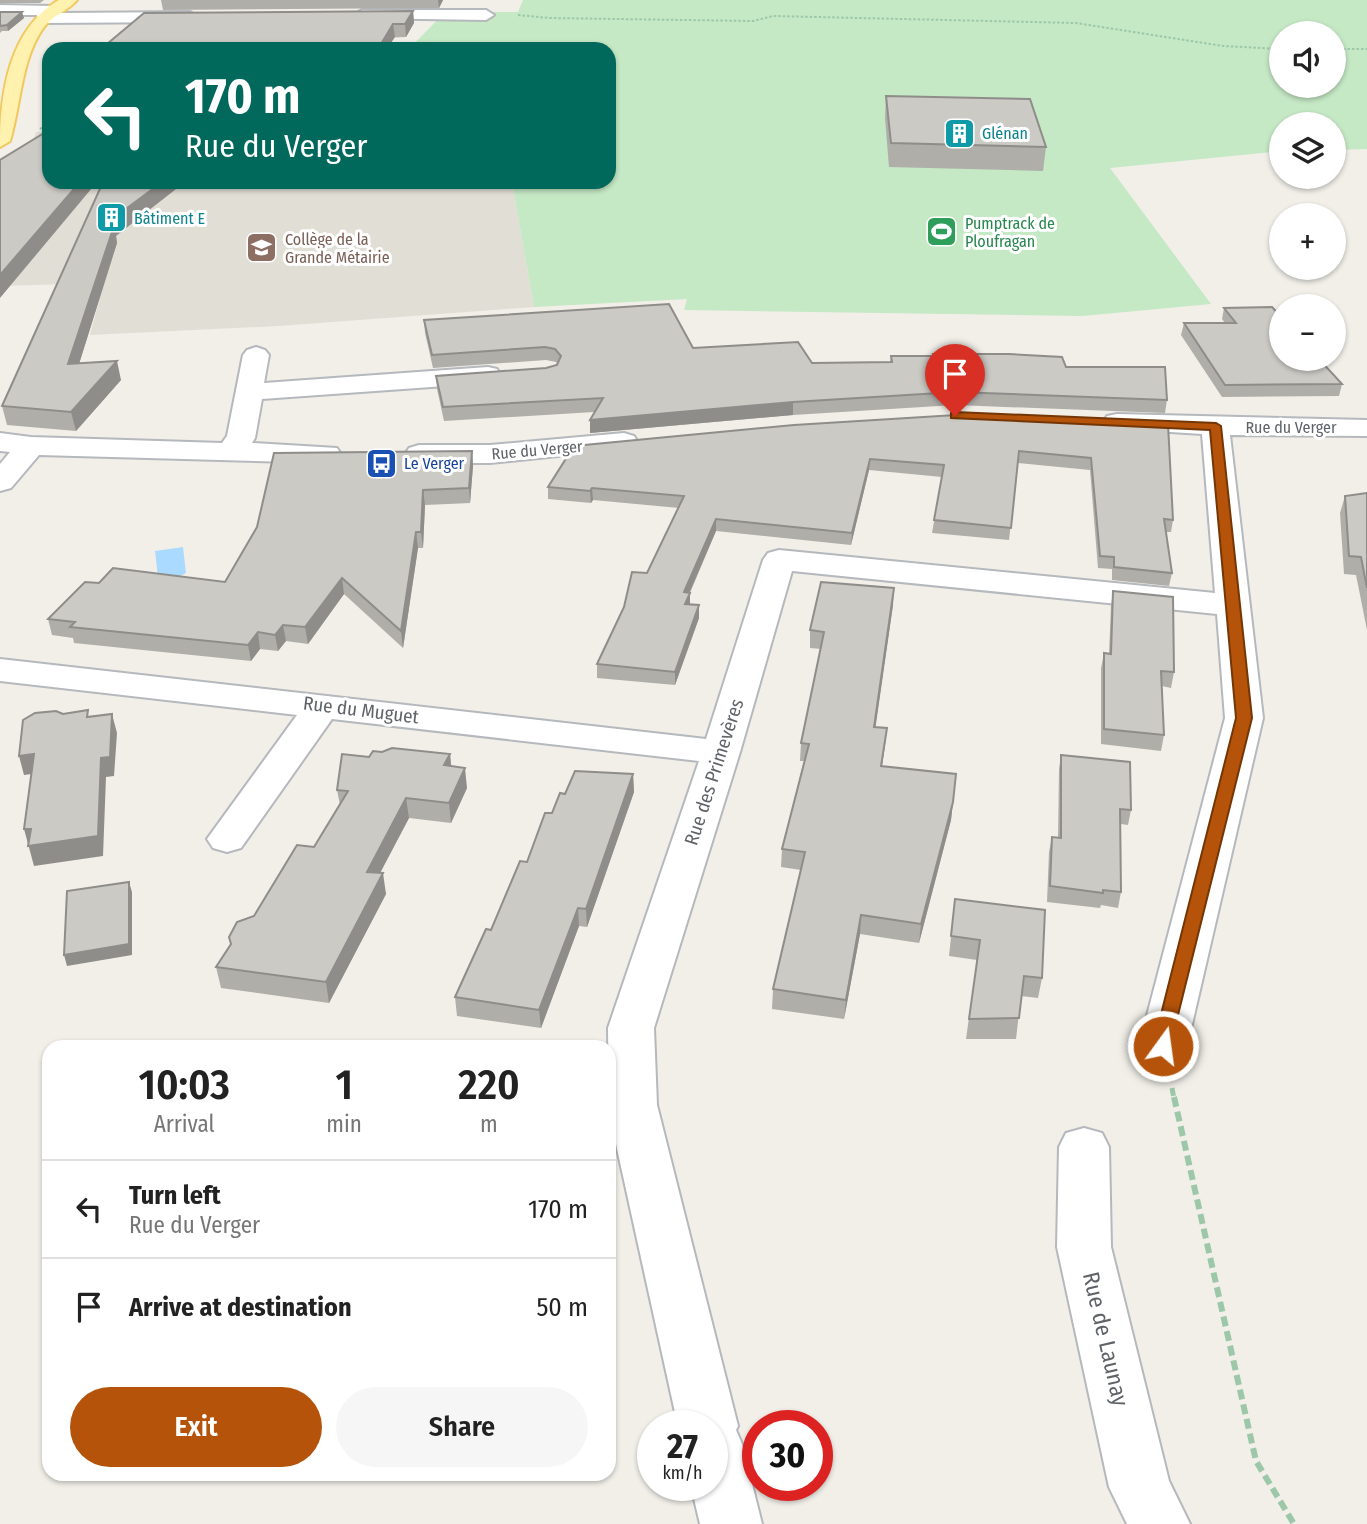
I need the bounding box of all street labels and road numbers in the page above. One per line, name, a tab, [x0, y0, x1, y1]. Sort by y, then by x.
street label: Rue du Verger	[1245, 418, 1337, 437]
street label: Rue du Verger	[491, 437, 584, 463]
street label: Rue du Muguet	[302, 691, 421, 729]
street label: Rue des Primevères	[679, 696, 749, 848]
street label: Rue de Launay	[1077, 1269, 1135, 1410]

